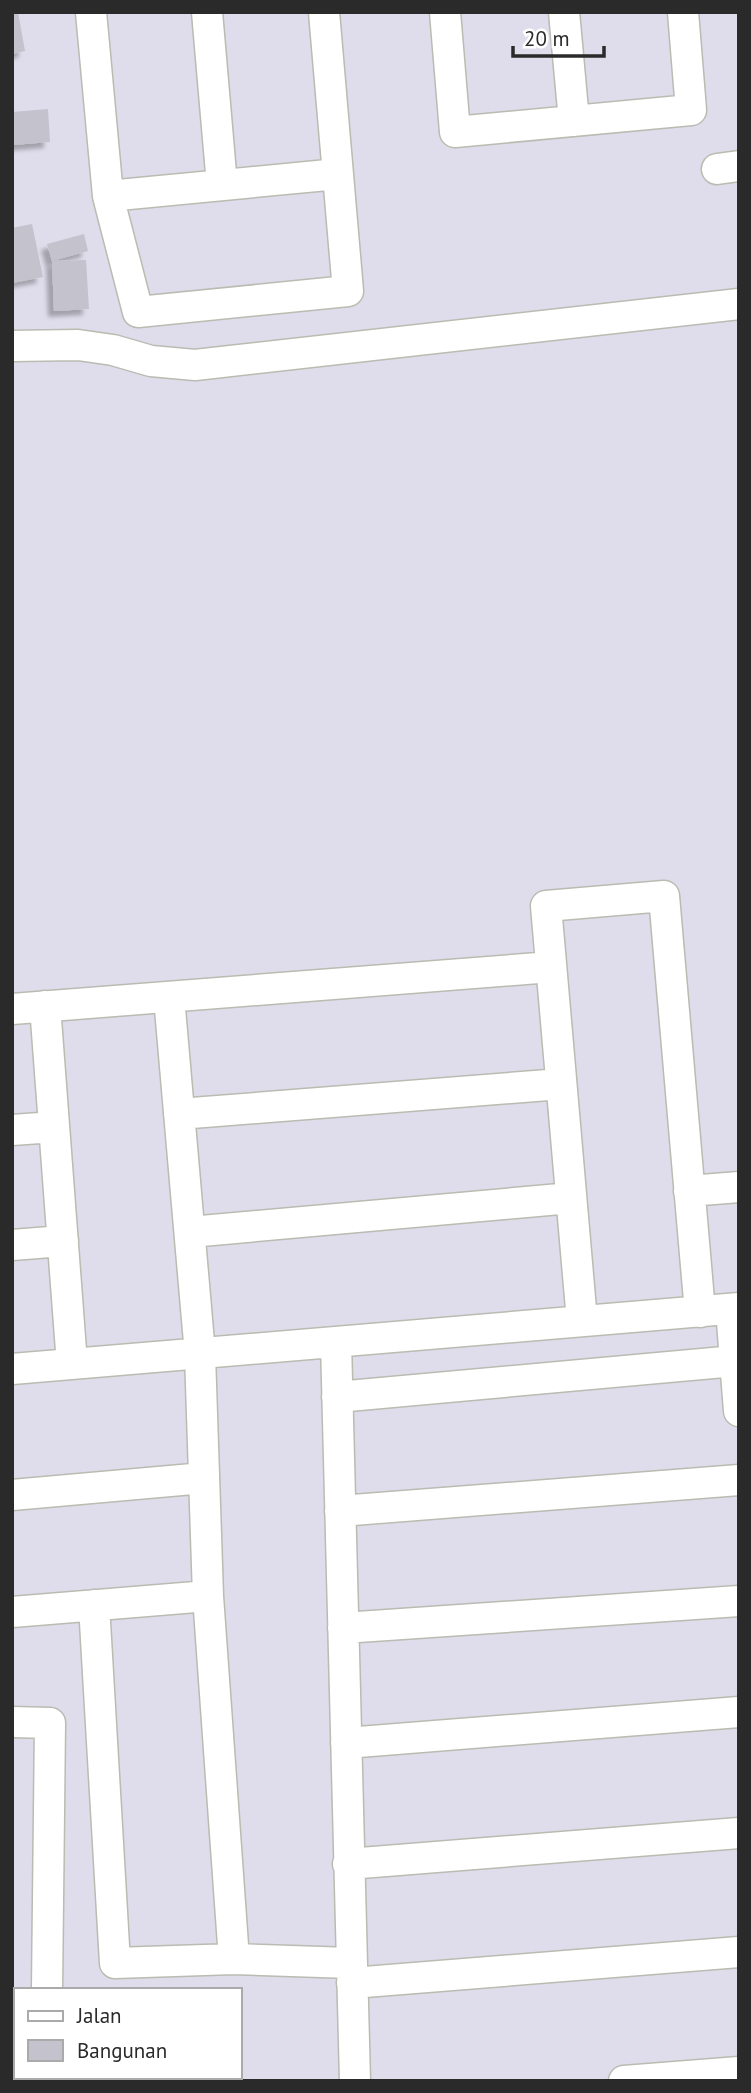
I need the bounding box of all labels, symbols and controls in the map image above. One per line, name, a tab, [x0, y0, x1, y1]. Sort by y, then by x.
scale bar	[513, 14, 604, 58]
text: 20 m	[524, 25, 570, 52]
legend	[14, 1988, 242, 2079]
text: Jalan	[76, 2002, 122, 2029]
text: Bangunan	[77, 2037, 167, 2064]

